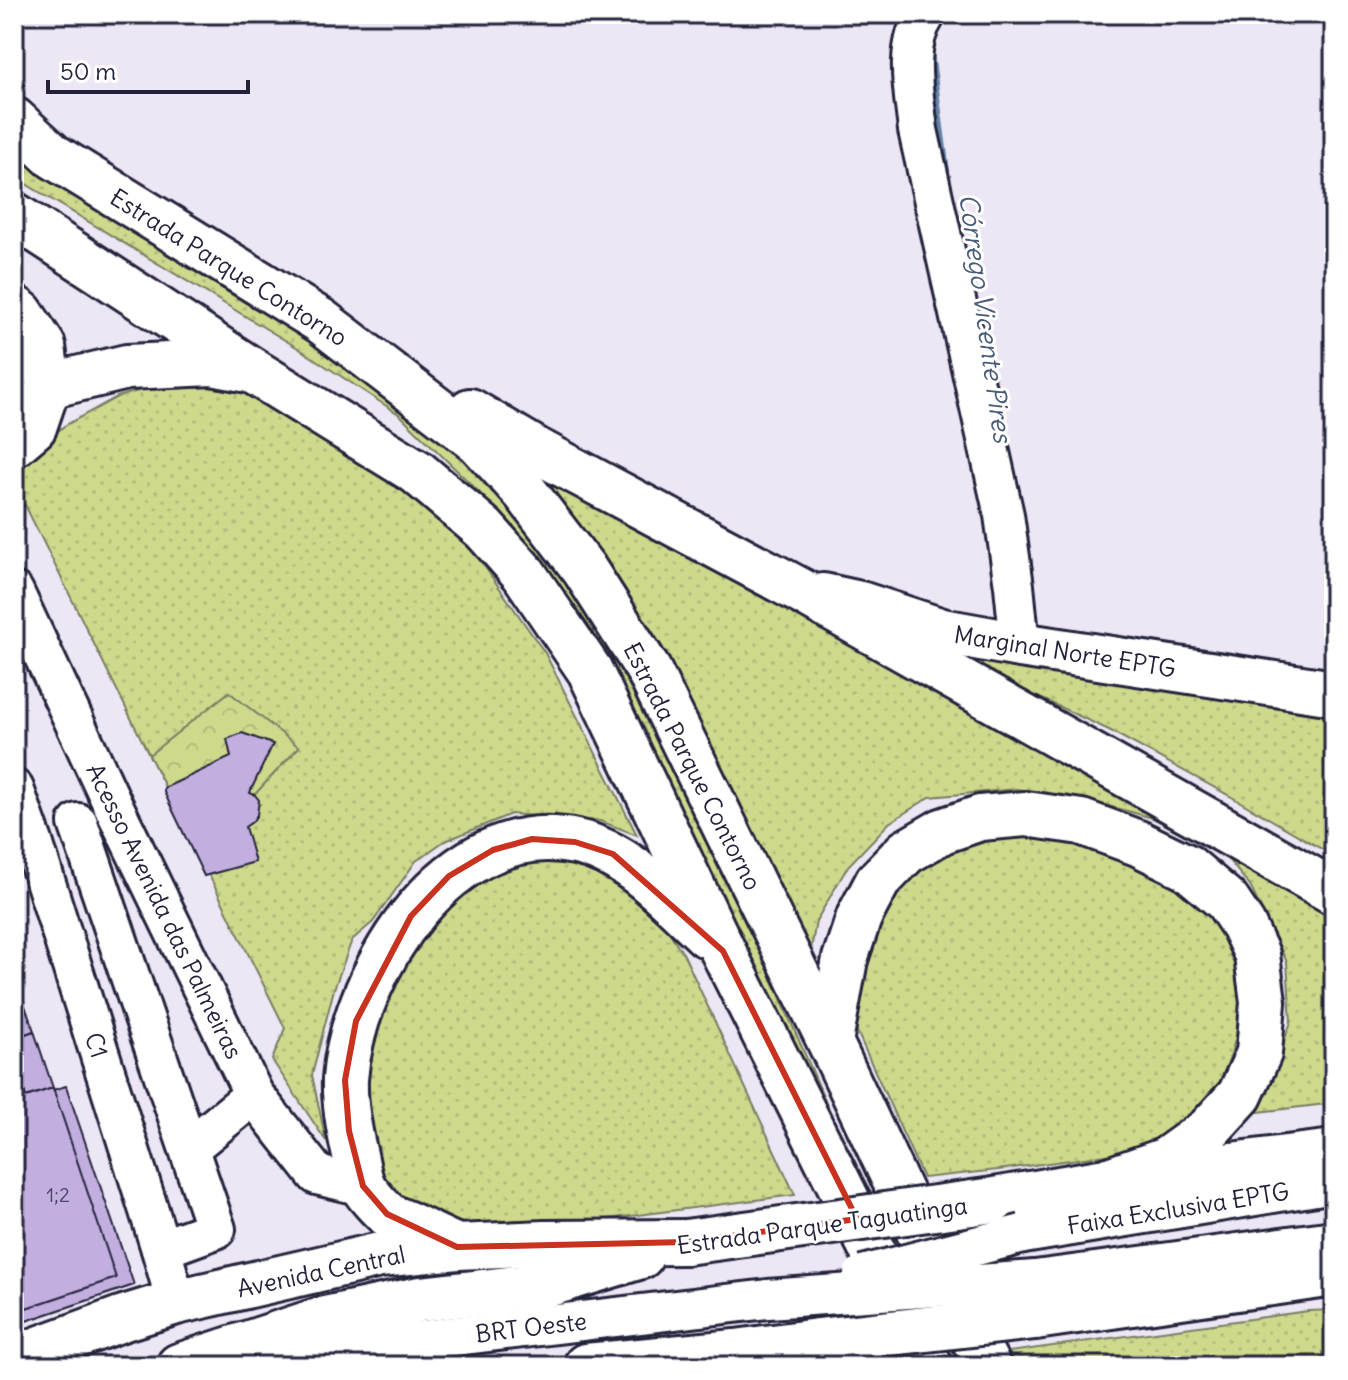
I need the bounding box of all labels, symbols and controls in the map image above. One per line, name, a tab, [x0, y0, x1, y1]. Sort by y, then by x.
scale bar	[48, 44, 248, 94]
text: 50 m	[60, 56, 116, 86]
street label: Estrada Parque Contorno	[105, 182, 353, 352]
water label: Córrego Vicente Pires	[952, 192, 1020, 447]
street label: Marginal Norte EPTG	[952, 619, 1178, 683]
street label: Estrada Parque Contorno	[617, 637, 769, 895]
street label: Acesso Avenida das Palmeiras	[80, 759, 250, 1063]
street label: C1	[79, 1029, 115, 1061]
street label: Faixa Exclusiva EPTG	[1065, 1176, 1291, 1240]
house number: 1;2	[46, 1182, 70, 1207]
street label: Estrada Parque Taguatinga	[675, 1190, 969, 1260]
street label: Avenida Central	[234, 1239, 408, 1303]
street label: BRT Oeste	[474, 1305, 588, 1349]

